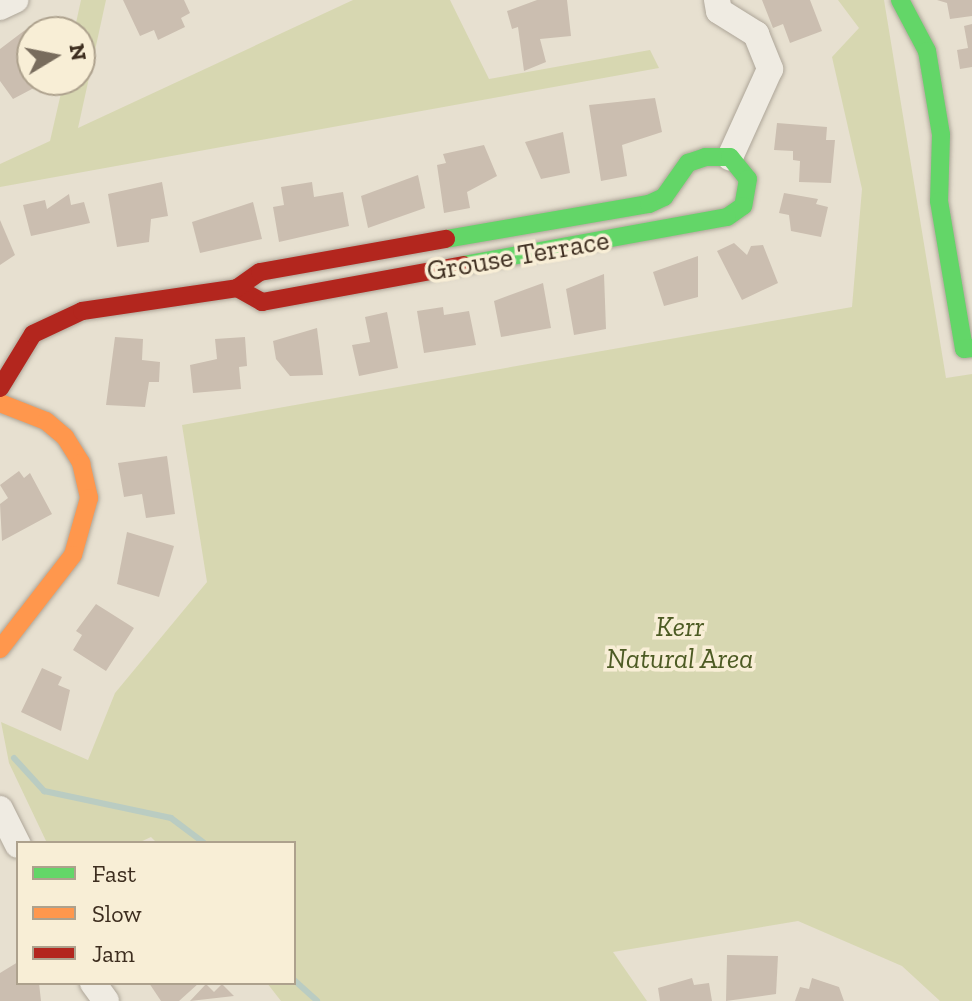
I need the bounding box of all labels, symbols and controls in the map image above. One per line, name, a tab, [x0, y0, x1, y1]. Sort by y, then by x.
north arrow	[16, 16, 96, 96]
text: N	[63, 42, 93, 63]
street label: Grouse Terrace	[424, 223, 612, 289]
park label: Kerr Natural Area	[606, 610, 754, 676]
legend	[16, 841, 296, 985]
text: Fast	[92, 859, 136, 888]
text: Slow	[92, 899, 142, 928]
text: Jam	[92, 939, 135, 968]

